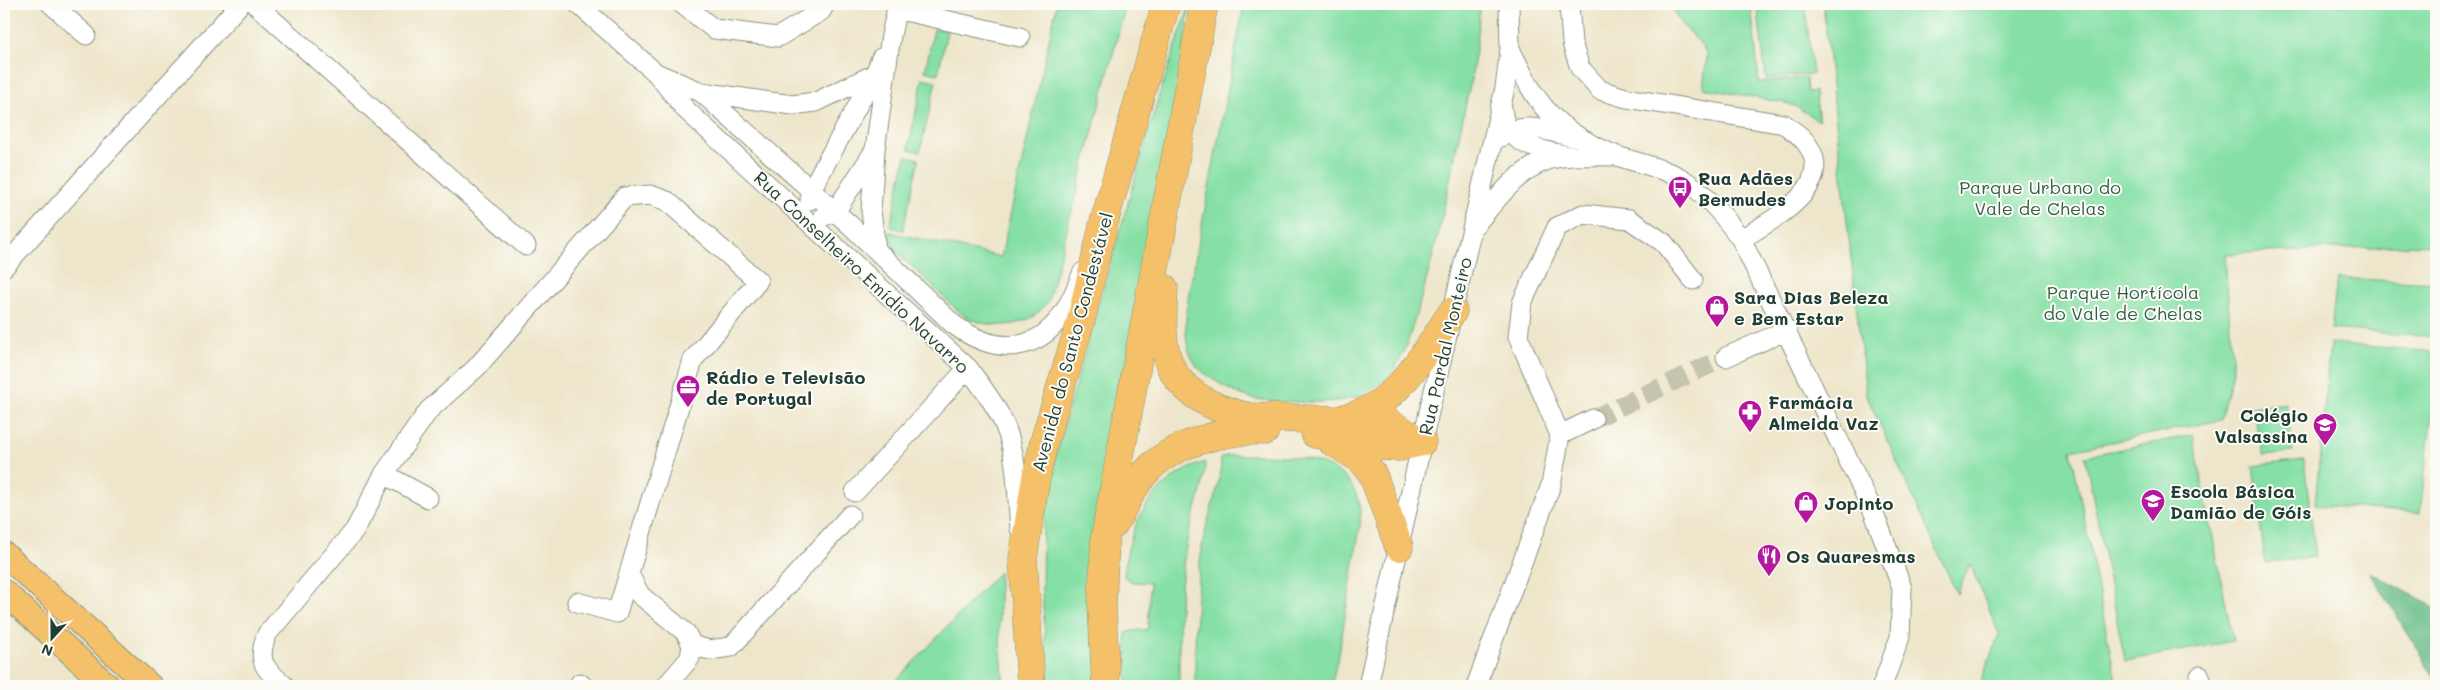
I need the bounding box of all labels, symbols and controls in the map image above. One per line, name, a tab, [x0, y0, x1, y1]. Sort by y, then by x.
street label: Rua Conselheiro Emídio Navarro	[749, 166, 975, 379]
place label: Rua Adães Bermudes	[1698, 166, 1793, 211]
bus stop icon: Rua Adães Bermudes	[1667, 175, 1693, 209]
park label: Parque Urbano do Vale de Chelas	[1959, 175, 2121, 220]
street label: Avenida do Santo Condestável	[1026, 210, 1118, 474]
street label: Rua Pardal Monteiro	[1413, 254, 1477, 437]
park label: Parque Hortícola do Vale de Chelas	[2044, 280, 2203, 325]
place label: Sara Dias Beleza e Bem Estar	[1734, 285, 1889, 330]
shop icon: Sara Dias Beleza e Bem Estar	[1704, 294, 1730, 328]
place label: Rádio e Televisão de Portugal	[706, 365, 866, 410]
office icon: Rádio e Televisão de Portugal	[675, 374, 701, 408]
place label: Farmácia Almeida Vaz	[1768, 390, 1879, 435]
pharmacy icon: Farmácia Almeida Vaz	[1737, 399, 1763, 433]
place label: Colégio Valsassina	[2214, 403, 2308, 448]
school or university icon: Colégio Valsassina	[2312, 412, 2338, 446]
place label: Escola Básica Damião de Góis	[2170, 479, 2311, 524]
school or university icon: Escola Básica Damião de Góis	[2140, 488, 2166, 522]
shop icon: Jopinto	[1793, 490, 1819, 524]
place label: Jopinto	[1824, 491, 1894, 515]
restaurant icon: Os Quaresmas	[1756, 543, 1782, 577]
place label: Os Quaresmas	[1786, 544, 1916, 568]
north arrow	[28, 612, 78, 662]
text: N	[39, 640, 56, 661]

